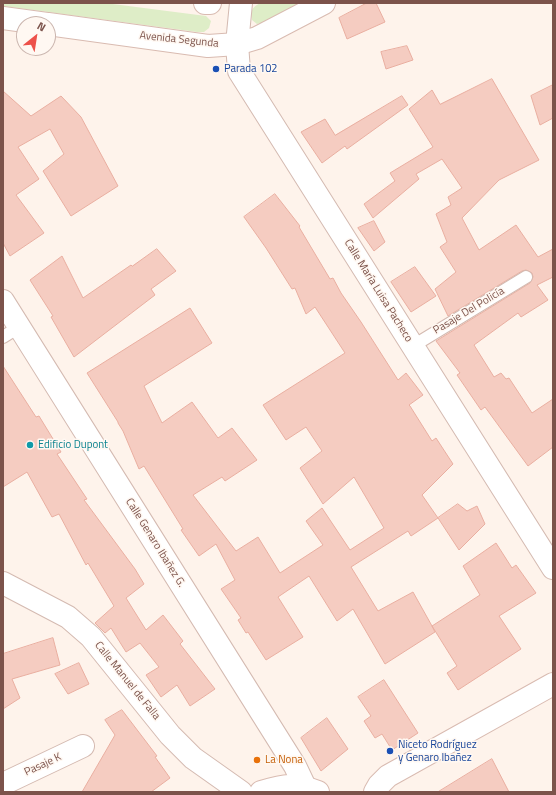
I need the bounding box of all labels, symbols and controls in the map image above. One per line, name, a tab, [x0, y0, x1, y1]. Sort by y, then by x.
north arrow	[16, 16, 56, 56]
text: N	[34, 18, 49, 35]
street label: Avenida Segunda	[139, 29, 219, 51]
place label: Parada 102	[224, 62, 278, 76]
marker: Parada 102	[211, 64, 221, 74]
street label: Calle María Luisa Pacheco	[341, 237, 415, 345]
street label: Pasaje Del Policía	[431, 285, 507, 337]
place label: Edificio Dupont	[38, 438, 108, 452]
marker: Edificio Dupont	[25, 440, 35, 450]
street label: Calle Genaro Ibañez G.	[122, 496, 188, 590]
street label: Calle Manuel de Falla	[91, 639, 163, 723]
place label: Niceto Rodríguez y Genaro Ibañez	[398, 738, 477, 764]
marker: Niceto Rodríguez y Genaro Ibañez	[385, 746, 395, 756]
street label: Pasaje K	[22, 751, 64, 779]
place label: La Nona	[265, 753, 303, 767]
marker: La Nona	[252, 755, 262, 765]

